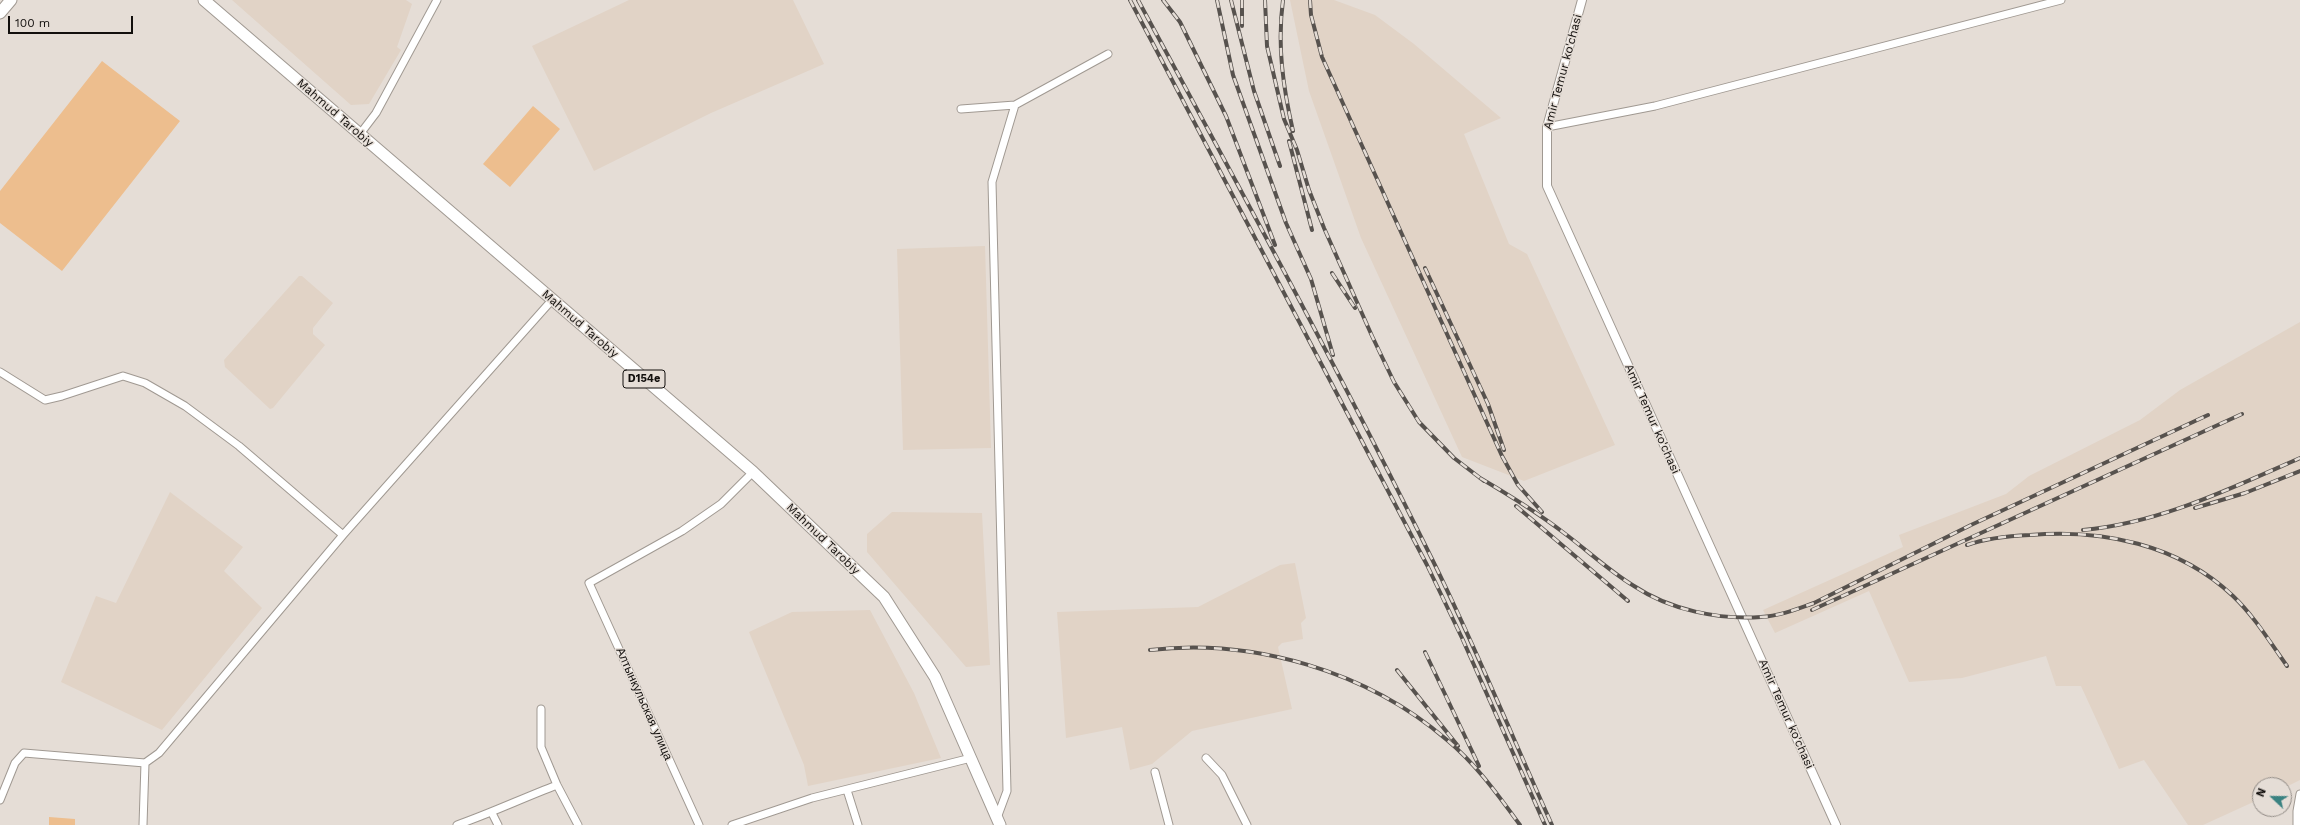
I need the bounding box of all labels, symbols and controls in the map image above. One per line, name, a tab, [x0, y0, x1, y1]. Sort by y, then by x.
scale bar	[10, 8, 135, 34]
street label: Amir Temur ko'chasi	[1541, 13, 1585, 131]
text: 100 m	[15, 16, 50, 30]
street label: Mahmud Tarobiy	[294, 76, 376, 150]
street label: Mahmud Tarobiy	[539, 287, 621, 361]
street label: Amir Temur ko'chasi	[1621, 362, 1683, 476]
road number: D154e	[623, 370, 665, 388]
street label: Mahmud Tarobiy	[783, 500, 863, 578]
street label: Алтынкульская улица	[613, 645, 675, 763]
street label: Amir Temur ko'chasi	[1755, 657, 1817, 771]
north arrow	[2252, 777, 2292, 817]
text: N	[2254, 786, 2269, 799]

